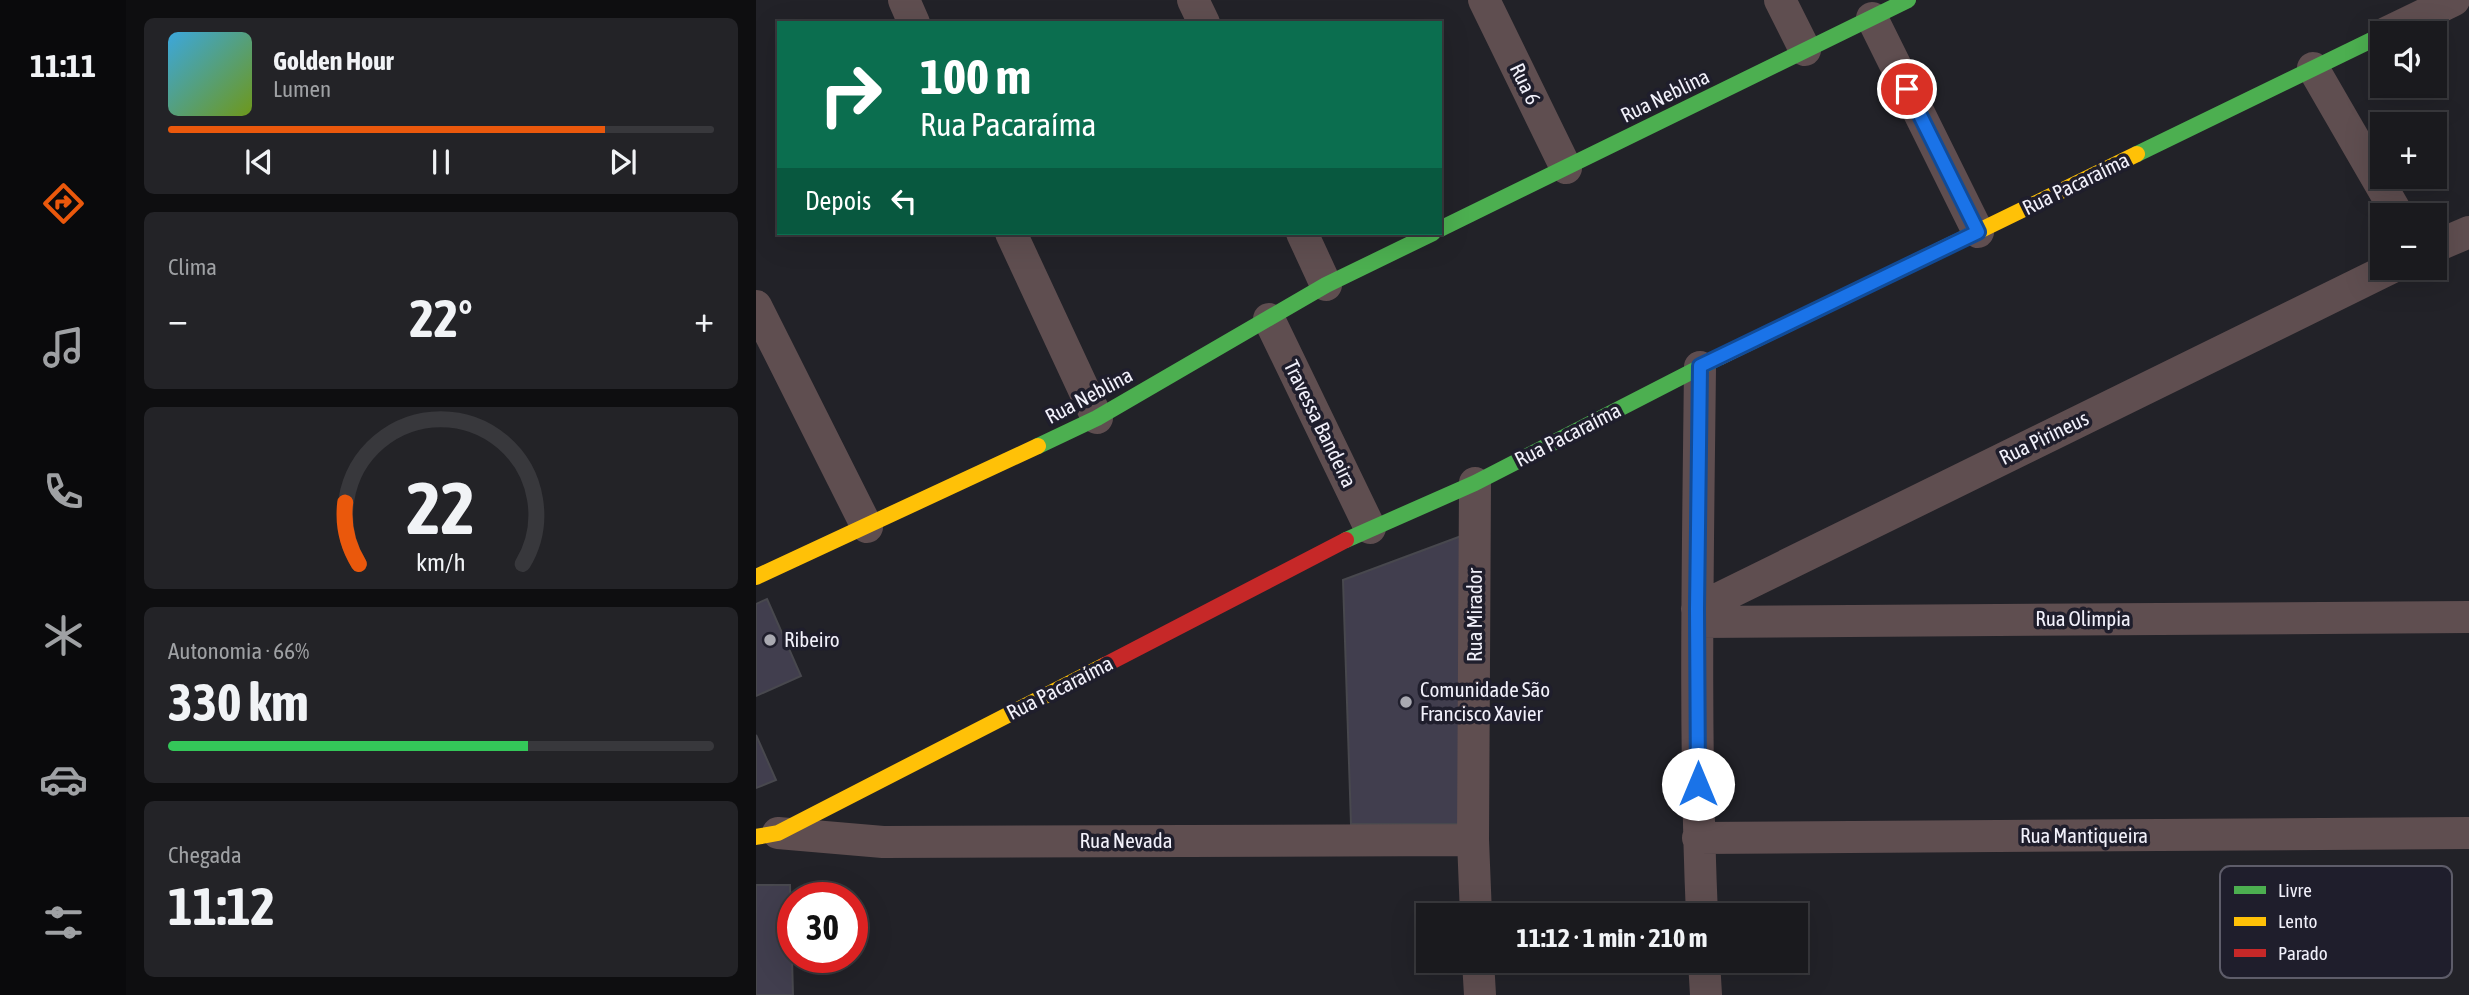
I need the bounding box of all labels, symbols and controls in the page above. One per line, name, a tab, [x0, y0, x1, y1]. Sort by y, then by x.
map controls	[2370, 21, 2447, 280]
button: sound	[2370, 21, 2447, 98]
text: Golden Hour	[273, 46, 393, 76]
text: 11:11	[30, 47, 96, 84]
text: 100 m	[920, 48, 1031, 104]
icon: right	[805, 49, 896, 140]
street label: Rua 6	[1506, 59, 1546, 108]
pin	[1877, 59, 1937, 119]
street label: Rua Neblina	[1616, 63, 1713, 127]
icon: arrive	[1888, 70, 1926, 108]
text: Lumen	[273, 76, 331, 102]
text: Rua Pacaraíma	[920, 106, 1096, 143]
button: +	[2370, 112, 2447, 189]
icon: previous	[240, 143, 278, 181]
icon: pause	[422, 143, 460, 181]
icon: next	[604, 143, 642, 181]
street label: Rua Pacaraíma	[2018, 147, 2133, 219]
icon: directions	[39, 179, 88, 228]
icon: left	[885, 182, 923, 220]
text: Depois	[805, 186, 871, 216]
button: −	[2370, 203, 2447, 280]
text: Clima	[168, 254, 217, 280]
text: 22°	[409, 288, 473, 348]
text: −	[168, 297, 188, 340]
text: +	[694, 297, 714, 340]
icon: music	[39, 323, 88, 372]
street label: Travessa Bandeira	[1280, 356, 1362, 491]
street label: Rua Neblina	[1041, 362, 1136, 428]
street label: Rua Pacaraíma	[1511, 397, 1625, 471]
street label: Rua Pirineus	[1995, 405, 2092, 469]
text: 22	[407, 466, 475, 549]
icon: phone	[39, 467, 88, 516]
text: km/h	[416, 547, 466, 575]
street label: Rua Mirador	[1462, 567, 1486, 662]
street label: Rua Olimpia	[2035, 606, 2131, 630]
icon: climate	[39, 611, 88, 660]
place label: Ribeiro	[784, 627, 840, 651]
marker: Ribeiro	[762, 632, 778, 648]
text: Autonomia · 66%	[168, 638, 309, 664]
street label: Rua Pacaraíma	[1003, 650, 1117, 724]
text: 330 km	[168, 672, 309, 732]
place label: Comunidade São Francisco Xavier	[1420, 677, 1550, 725]
marker: Comunidade São Francisco Xavier	[1398, 694, 1414, 710]
position arrow	[1661, 747, 1735, 821]
icon: car	[39, 755, 88, 804]
street label: Rua Mantiqueira	[2020, 823, 2148, 847]
street label: Rua Nevada	[1080, 828, 1172, 852]
text: Chegada	[168, 842, 242, 868]
legend	[2220, 866, 2452, 978]
text: 11:12	[168, 876, 275, 936]
text: Livre	[2278, 879, 2312, 901]
speed limit sign: 30	[777, 882, 868, 973]
icon: filters	[39, 898, 88, 947]
text: Lento	[2278, 910, 2317, 932]
text: 11:12 · 1 min · 210 m	[1517, 923, 1707, 953]
text: Parado	[2278, 942, 2328, 964]

